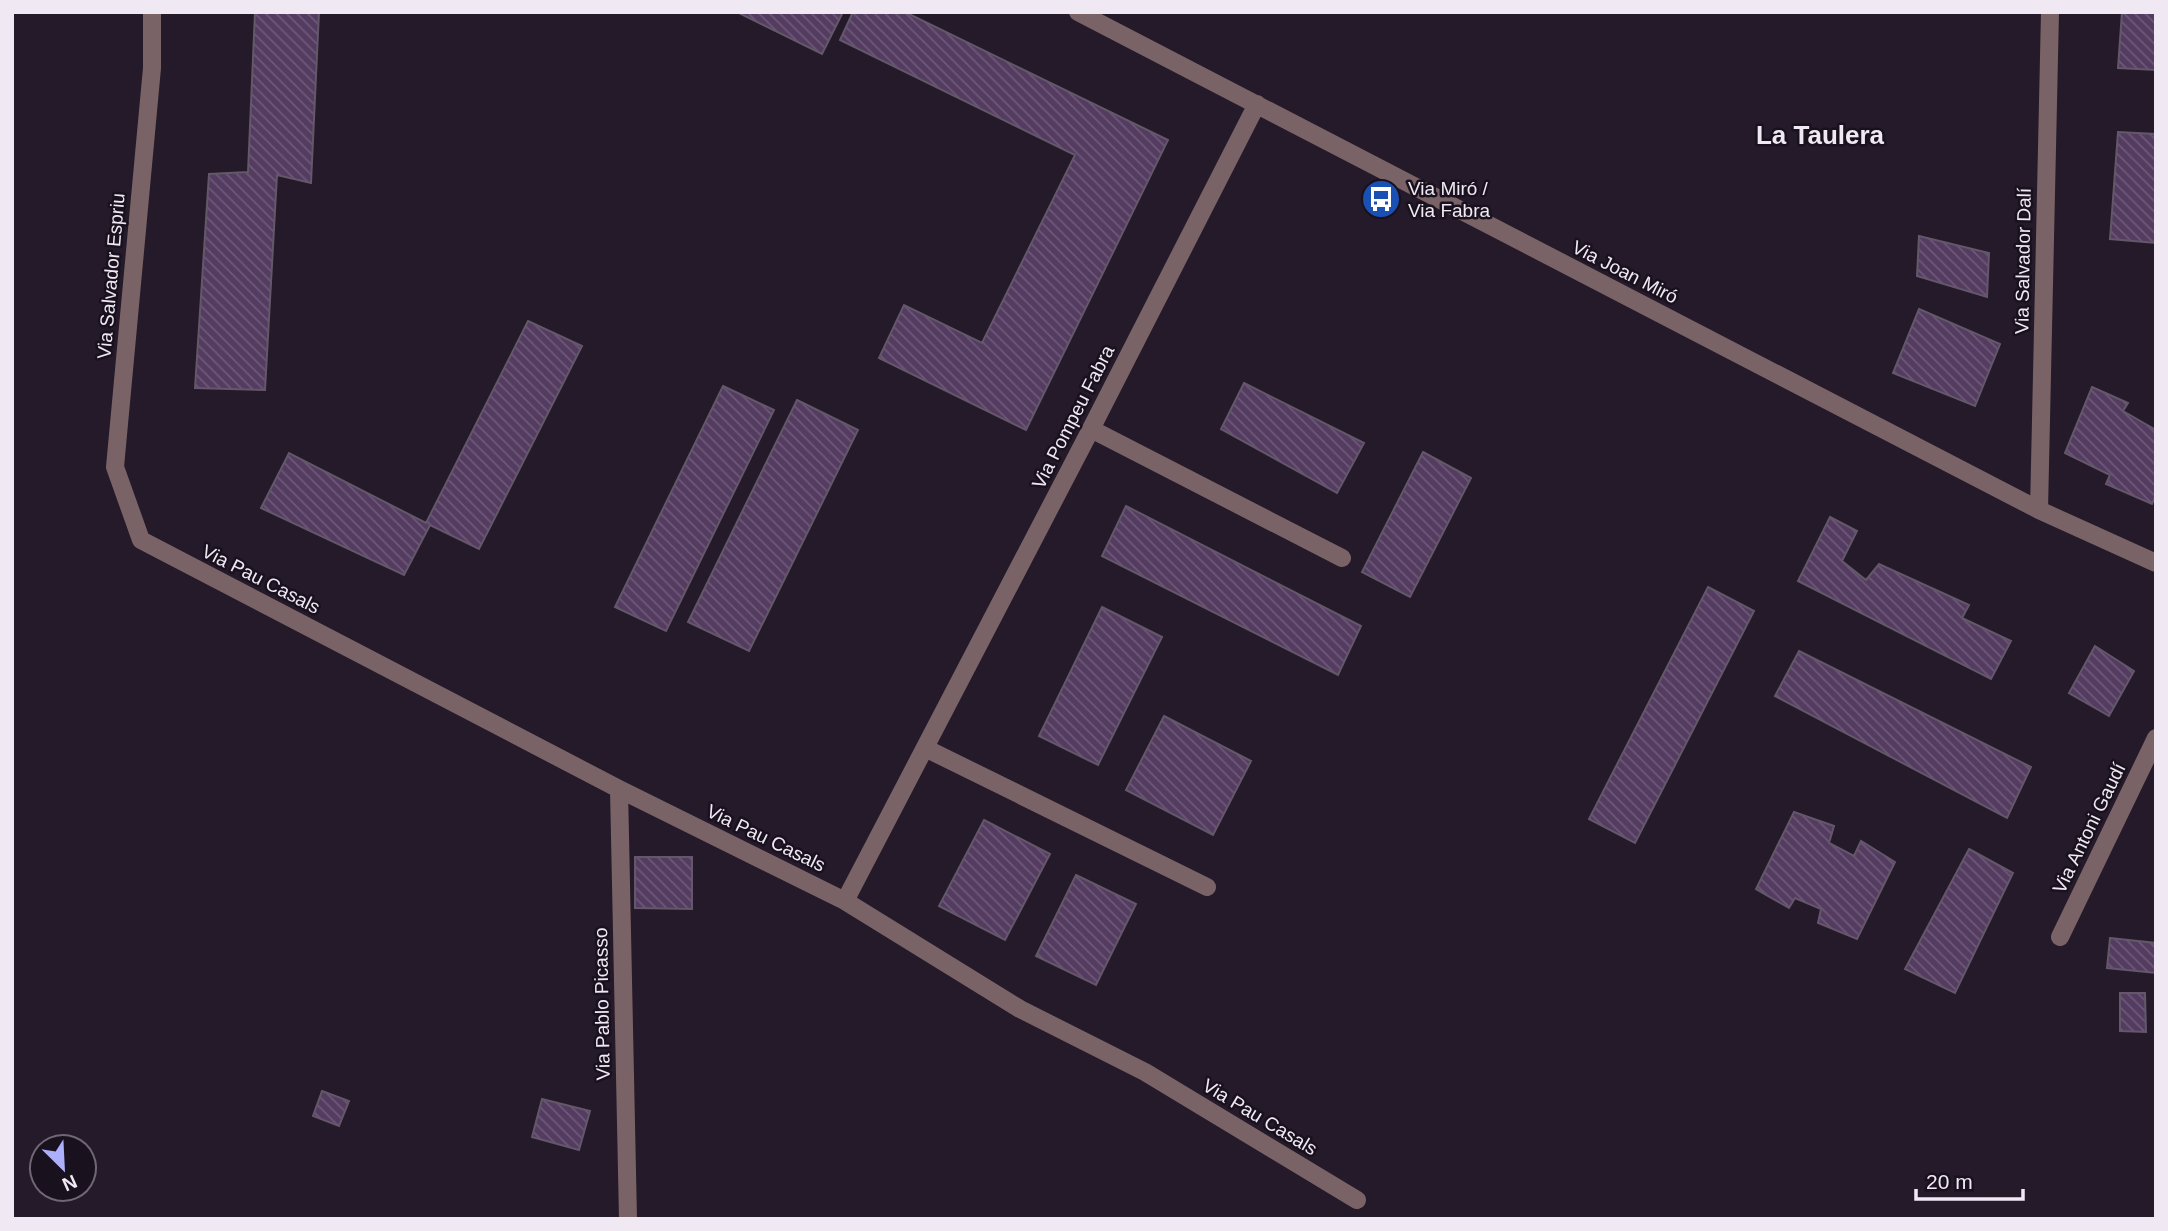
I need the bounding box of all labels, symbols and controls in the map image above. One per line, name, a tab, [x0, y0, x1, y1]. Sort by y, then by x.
district label: La Taulera	[1756, 120, 1885, 150]
bus stop icon: Via Miró / Via Fabra	[1360, 178, 1402, 220]
place label: Via Miró / Via Fabra	[1408, 178, 1490, 221]
street label: Via Salvador Dalí	[2011, 187, 2035, 334]
street label: Via Salvador Espriu	[93, 192, 129, 360]
street label: Via Joan Miró	[1569, 236, 1681, 308]
street label: Via Pompeu Fabra	[1028, 341, 1118, 492]
street label: Via Pau Casals	[199, 540, 323, 618]
street label: Via Antoni Gaudí	[2048, 759, 2130, 897]
street label: Via Pau Casals	[703, 800, 829, 876]
street label: Via Pablo Picasso	[590, 927, 614, 1081]
street label: Via Pau Casals	[1199, 1075, 1321, 1159]
north arrow	[28, 1133, 98, 1203]
scale bar	[1916, 1158, 2023, 1202]
text: 20 m	[1926, 1170, 1973, 1193]
text: N	[59, 1171, 80, 1195]

